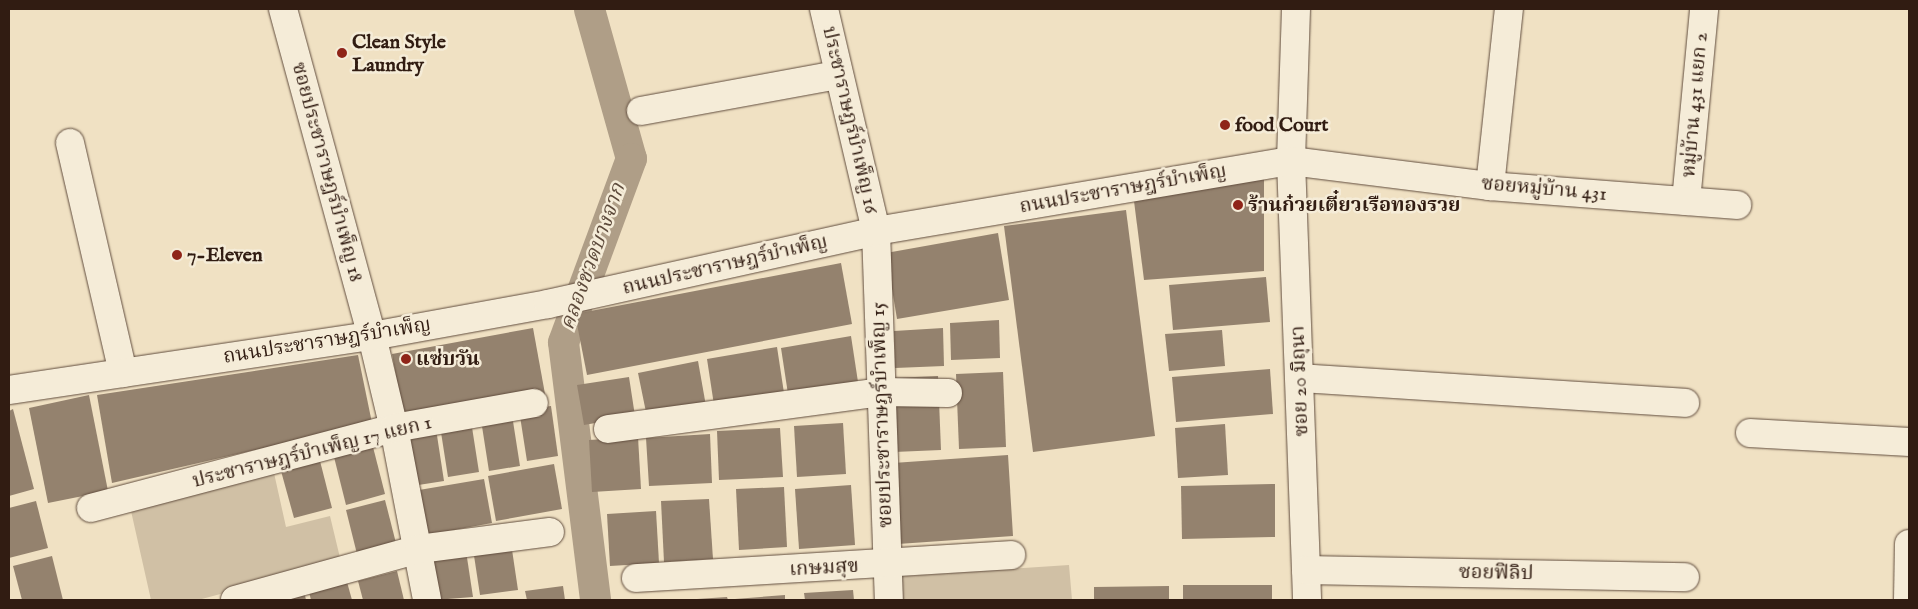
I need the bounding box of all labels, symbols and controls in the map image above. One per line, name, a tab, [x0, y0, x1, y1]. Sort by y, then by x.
street label: ประชาราษฎร์บำเพ็ญ 16	[817, 24, 883, 216]
place label: Clean Style Laundry	[352, 30, 446, 77]
street label: หมู่บ้าน 431 แยก 2	[1677, 31, 1713, 179]
marker: Clean Style Laundry	[336, 47, 348, 59]
street label: ซอยประชาราษฎร์บำเพ็ญ 18	[286, 59, 368, 285]
place label: food Court	[1235, 113, 1328, 137]
marker: food Court	[1219, 119, 1231, 131]
street label: ถนนประชาราษฎร์บำเพ็ญ	[1018, 159, 1228, 219]
street label: ซอยหมู่บ้าน 431	[1480, 172, 1608, 206]
water label: คลองชวดบางจาก	[556, 180, 632, 334]
place label: ร้านก๋วยเตี๋ยวเรือทองรวย	[1248, 193, 1460, 217]
marker: ร้านก๋วยเตี๋ยวเรือทองรวย	[1232, 199, 1244, 211]
street label: ถนนประชาราษฎร์บำเพ็ญ	[620, 230, 830, 300]
place label: 7-Eleven	[187, 243, 263, 267]
marker: 7-Eleven	[171, 249, 183, 261]
street label: ซอยประชาราษฎร์บำเพ็ญ 15	[866, 302, 898, 528]
street label: ถนนประชาราษฎร์บำเพ็ญ	[222, 313, 432, 369]
street label: ซอย 20 มิถุนา	[1286, 325, 1314, 437]
place label: แซ่บวัน	[416, 347, 480, 371]
marker: แซ่บวัน	[400, 353, 412, 365]
street label: ประชาราษฎร์บำเพ็ญ 17 แยก 1	[190, 411, 434, 493]
street label: เกษมสุข	[789, 554, 859, 582]
street label: ซอยฟิลิป	[1458, 560, 1534, 586]

